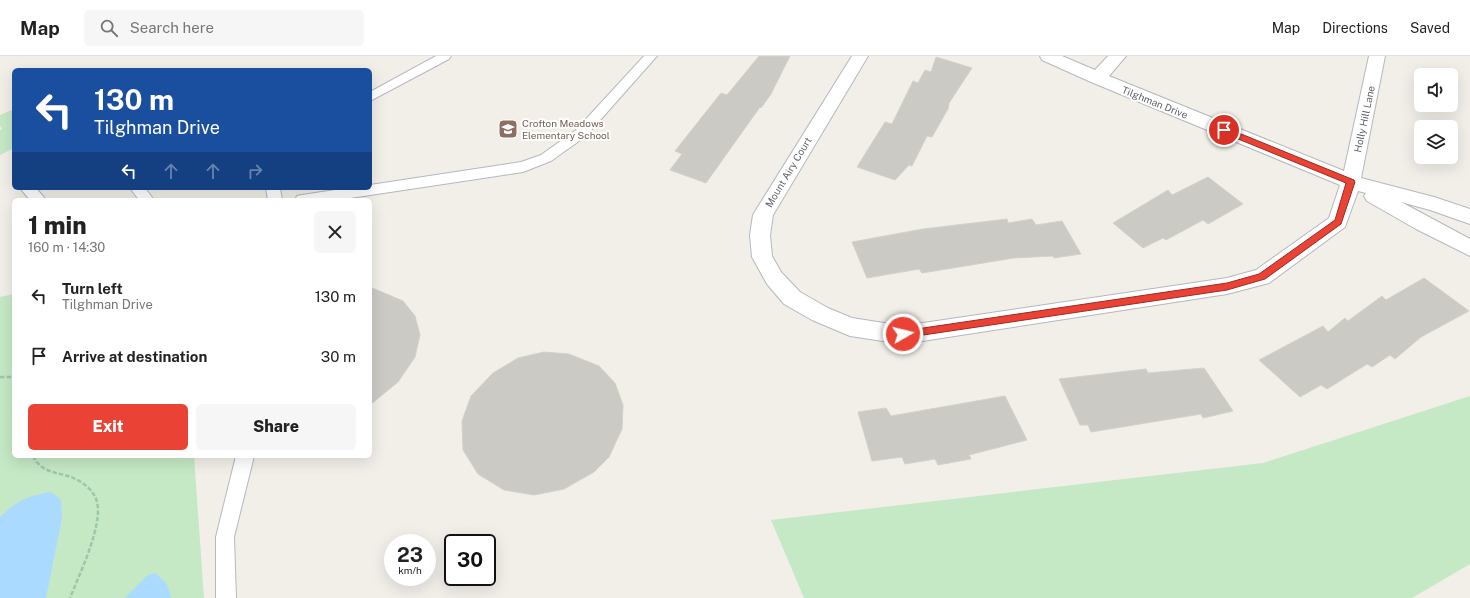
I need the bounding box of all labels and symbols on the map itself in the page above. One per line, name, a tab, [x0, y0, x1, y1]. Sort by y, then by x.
street label: Tilghman Drive	[1120, 83, 1190, 121]
street label: Holly Hill Lane	[1351, 84, 1377, 153]
pin	[1207, 113, 1241, 147]
place label: Crofton Meadows Elementary School	[522, 117, 610, 141]
school or university icon: Crofton Meadows Elementary School	[497, 118, 519, 140]
street label: Mount Airy Court	[762, 135, 814, 209]
position arrow	[882, 313, 924, 355]
speed limit sign: 30	[444, 534, 496, 586]

